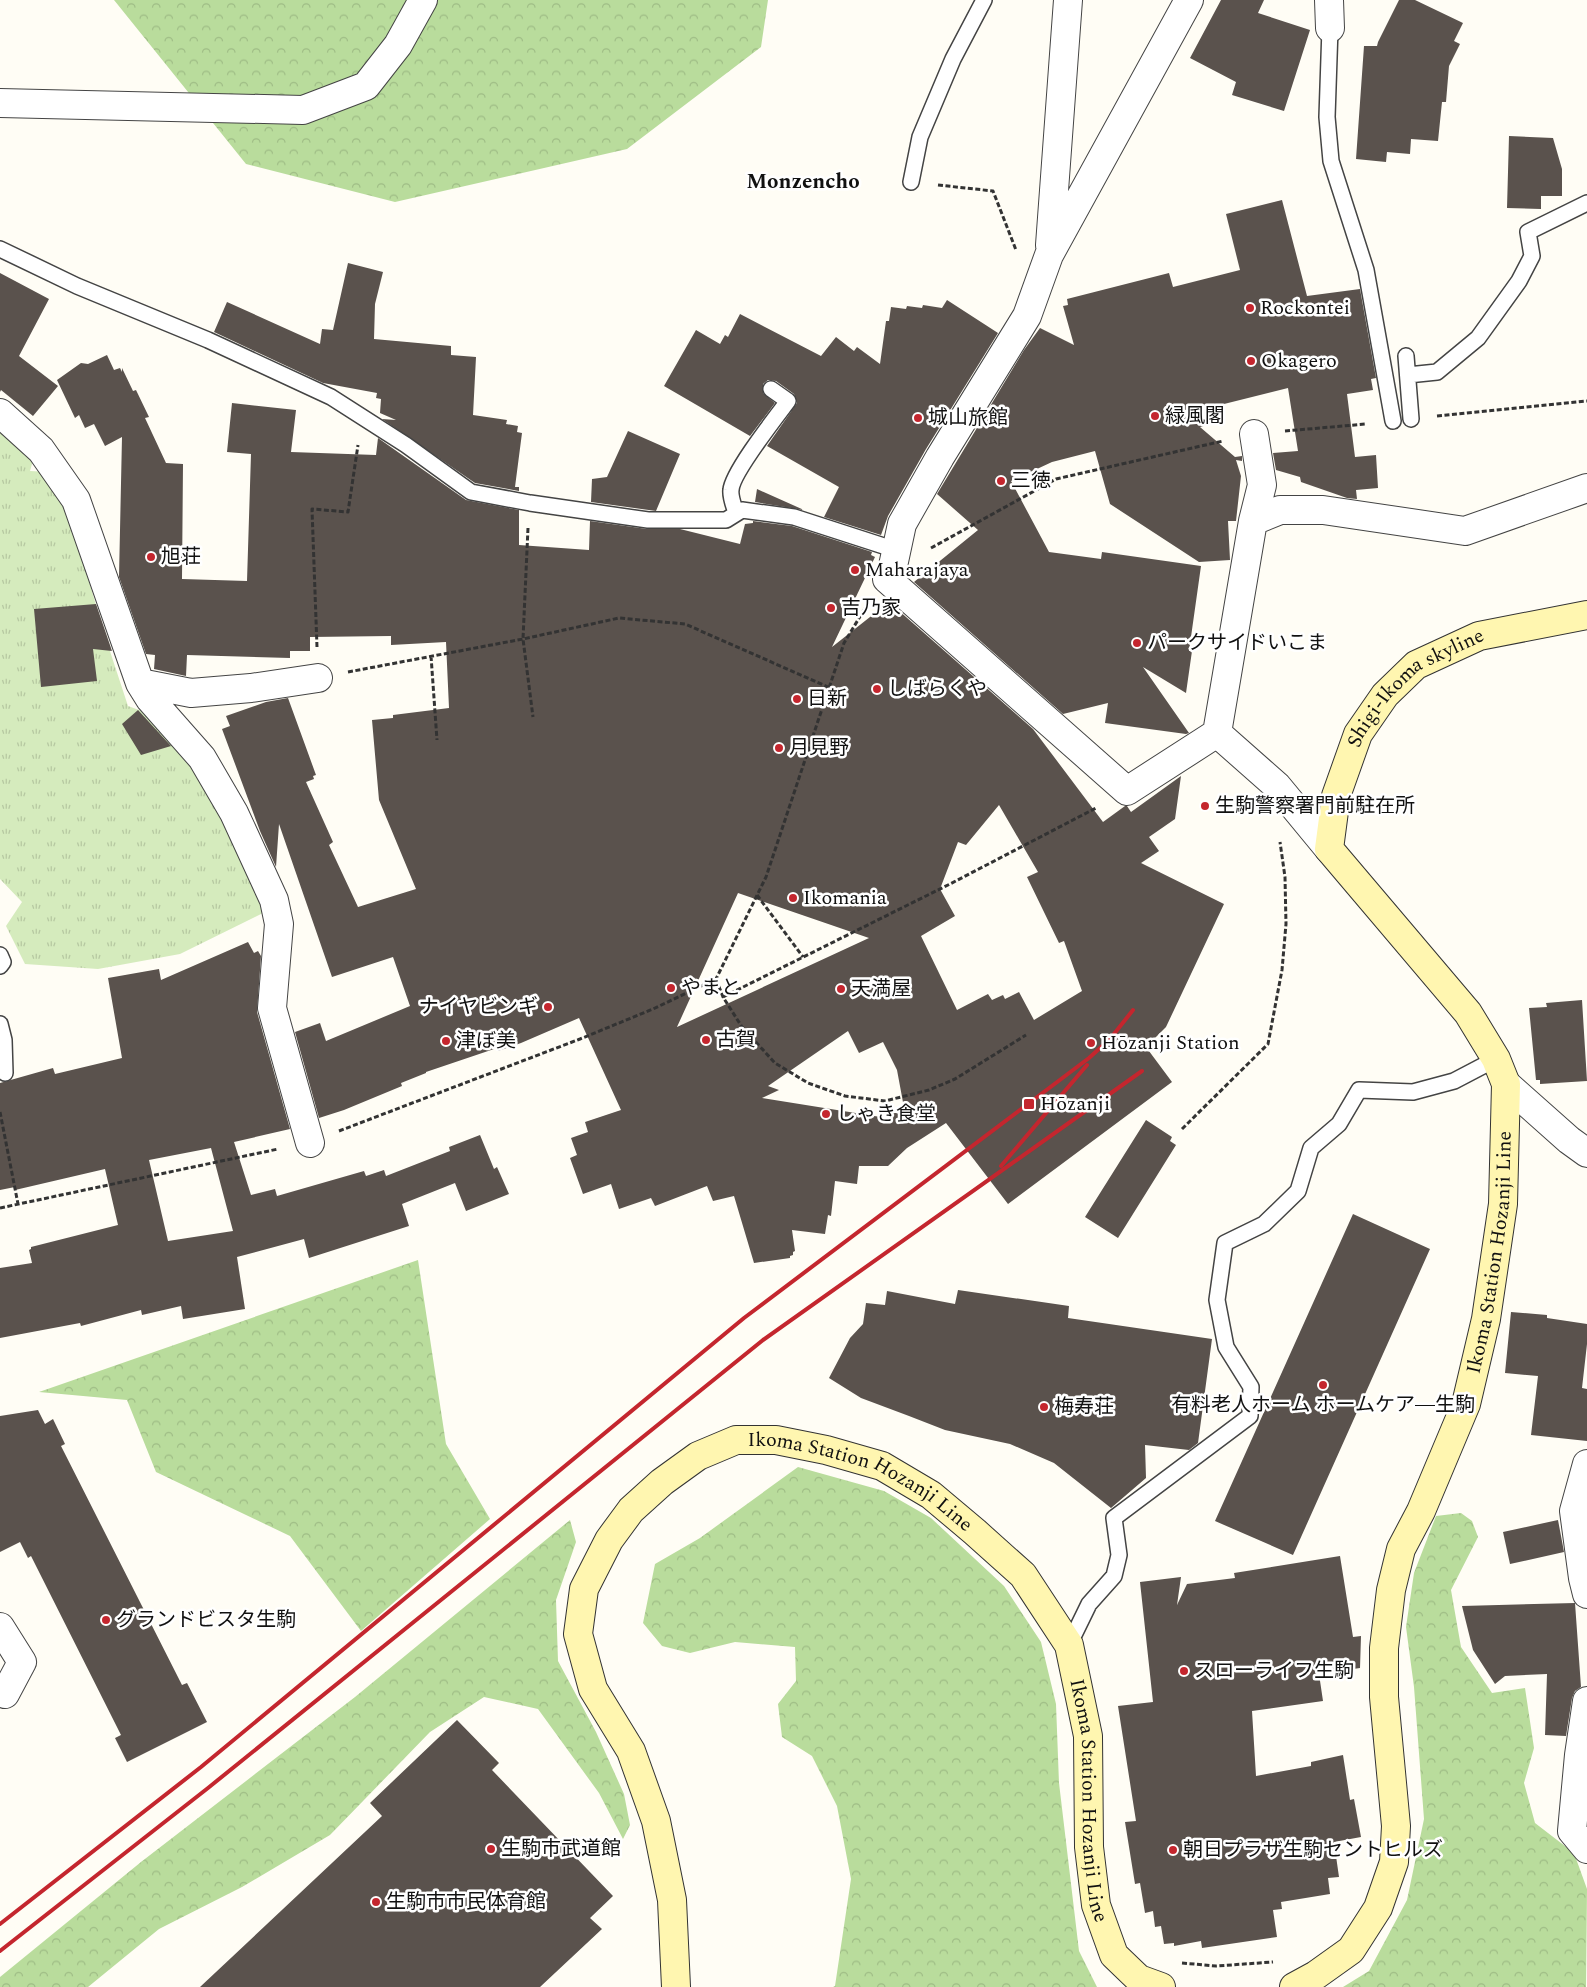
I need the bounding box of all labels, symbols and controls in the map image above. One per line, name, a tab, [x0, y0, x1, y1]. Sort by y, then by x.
district label: Monzencho	[746, 166, 860, 198]
place label: Rockontei	[1260, 293, 1350, 323]
marker: Rockontei	[1244, 302, 1256, 314]
place label: Okagero	[1261, 346, 1337, 376]
marker: Okagero	[1245, 355, 1257, 367]
place label: 緑風閣	[1165, 401, 1225, 431]
place label: 城山旅館	[928, 403, 1008, 433]
marker: 緑風閣	[1149, 410, 1161, 422]
marker: 城山旅館	[912, 412, 924, 424]
place label: 三徳	[1011, 466, 1051, 496]
marker: 三徳	[995, 475, 1007, 487]
place label: 旭荘	[161, 542, 201, 572]
marker: 旭荘	[145, 551, 157, 563]
place label: Maharajaya	[865, 555, 969, 585]
marker: Maharajaya	[849, 564, 861, 576]
place label: 吉乃家	[841, 593, 901, 623]
marker: 吉乃家	[825, 602, 837, 614]
street label: Shigi-Ikoma skyline	[1339, 621, 1489, 751]
place label: パークサイドいこま	[1147, 628, 1327, 658]
marker: パークサイドいこま	[1131, 637, 1143, 649]
place label: しばらくや	[887, 674, 987, 704]
marker: しばらくや	[871, 683, 883, 695]
place label: 日新	[807, 684, 847, 714]
marker: 日新	[791, 693, 803, 705]
place label: 月見野	[789, 733, 849, 763]
marker: 月見野	[773, 742, 785, 754]
place label: 生駒警察署門前駐在所	[1215, 791, 1415, 821]
marker: 生駒警察署門前駐在所	[1199, 800, 1211, 812]
place label: Ikomania	[803, 883, 887, 913]
marker: Ikomania	[787, 892, 799, 904]
place label: やまと	[681, 973, 741, 1003]
place label: 天満屋	[851, 974, 911, 1004]
marker: やまと	[665, 982, 677, 994]
marker: 天満屋	[835, 983, 847, 995]
place label: ナイヤビンギ	[419, 992, 538, 1022]
marker: ナイヤビンギ	[542, 1001, 554, 1013]
place label: 古賀	[716, 1025, 756, 1055]
place label: 津ぼ美	[456, 1026, 516, 1056]
place label: Hōzanji Station	[1101, 1028, 1240, 1058]
marker: 古賀	[700, 1034, 712, 1046]
marker: 津ぼ美	[440, 1035, 452, 1047]
marker: Hōzanji Station	[1085, 1037, 1097, 1049]
place label: Hōzanji	[1040, 1089, 1110, 1119]
marker: Hōzanji	[1022, 1097, 1036, 1111]
place label: しゃき食堂	[836, 1099, 936, 1129]
marker: しゃき食堂	[820, 1108, 832, 1120]
street label: Ikoma Station Hozanji Line	[1459, 1130, 1520, 1377]
marker: 有料老人ホーム ホームケア―生駒	[1317, 1379, 1329, 1391]
place label: 有料老人ホーム ホームケア―生駒	[1171, 1390, 1475, 1420]
place label: 梅寿荘	[1054, 1392, 1114, 1422]
marker: 梅寿荘	[1038, 1401, 1050, 1413]
street label: Ikoma Station Hozanji Line	[748, 1425, 979, 1539]
place label: グランドビスタ生駒	[116, 1605, 296, 1635]
marker: グランドビスタ生駒	[100, 1614, 112, 1626]
place label: スローライフ生駒	[1194, 1656, 1354, 1686]
marker: スローライフ生駒	[1178, 1665, 1190, 1677]
street label: Ikoma Station Hozanji Line	[1061, 1676, 1116, 1927]
place label: 生駒市武道館	[501, 1834, 621, 1864]
place label: 朝日プラザ生駒セントヒルズ	[1183, 1835, 1443, 1865]
marker: 生駒市武道館	[485, 1843, 497, 1855]
marker: 朝日プラザ生駒セントヒルズ	[1167, 1844, 1179, 1856]
place label: 生駒市市民体育館	[386, 1887, 546, 1917]
marker: 生駒市市民体育館	[370, 1896, 382, 1908]

